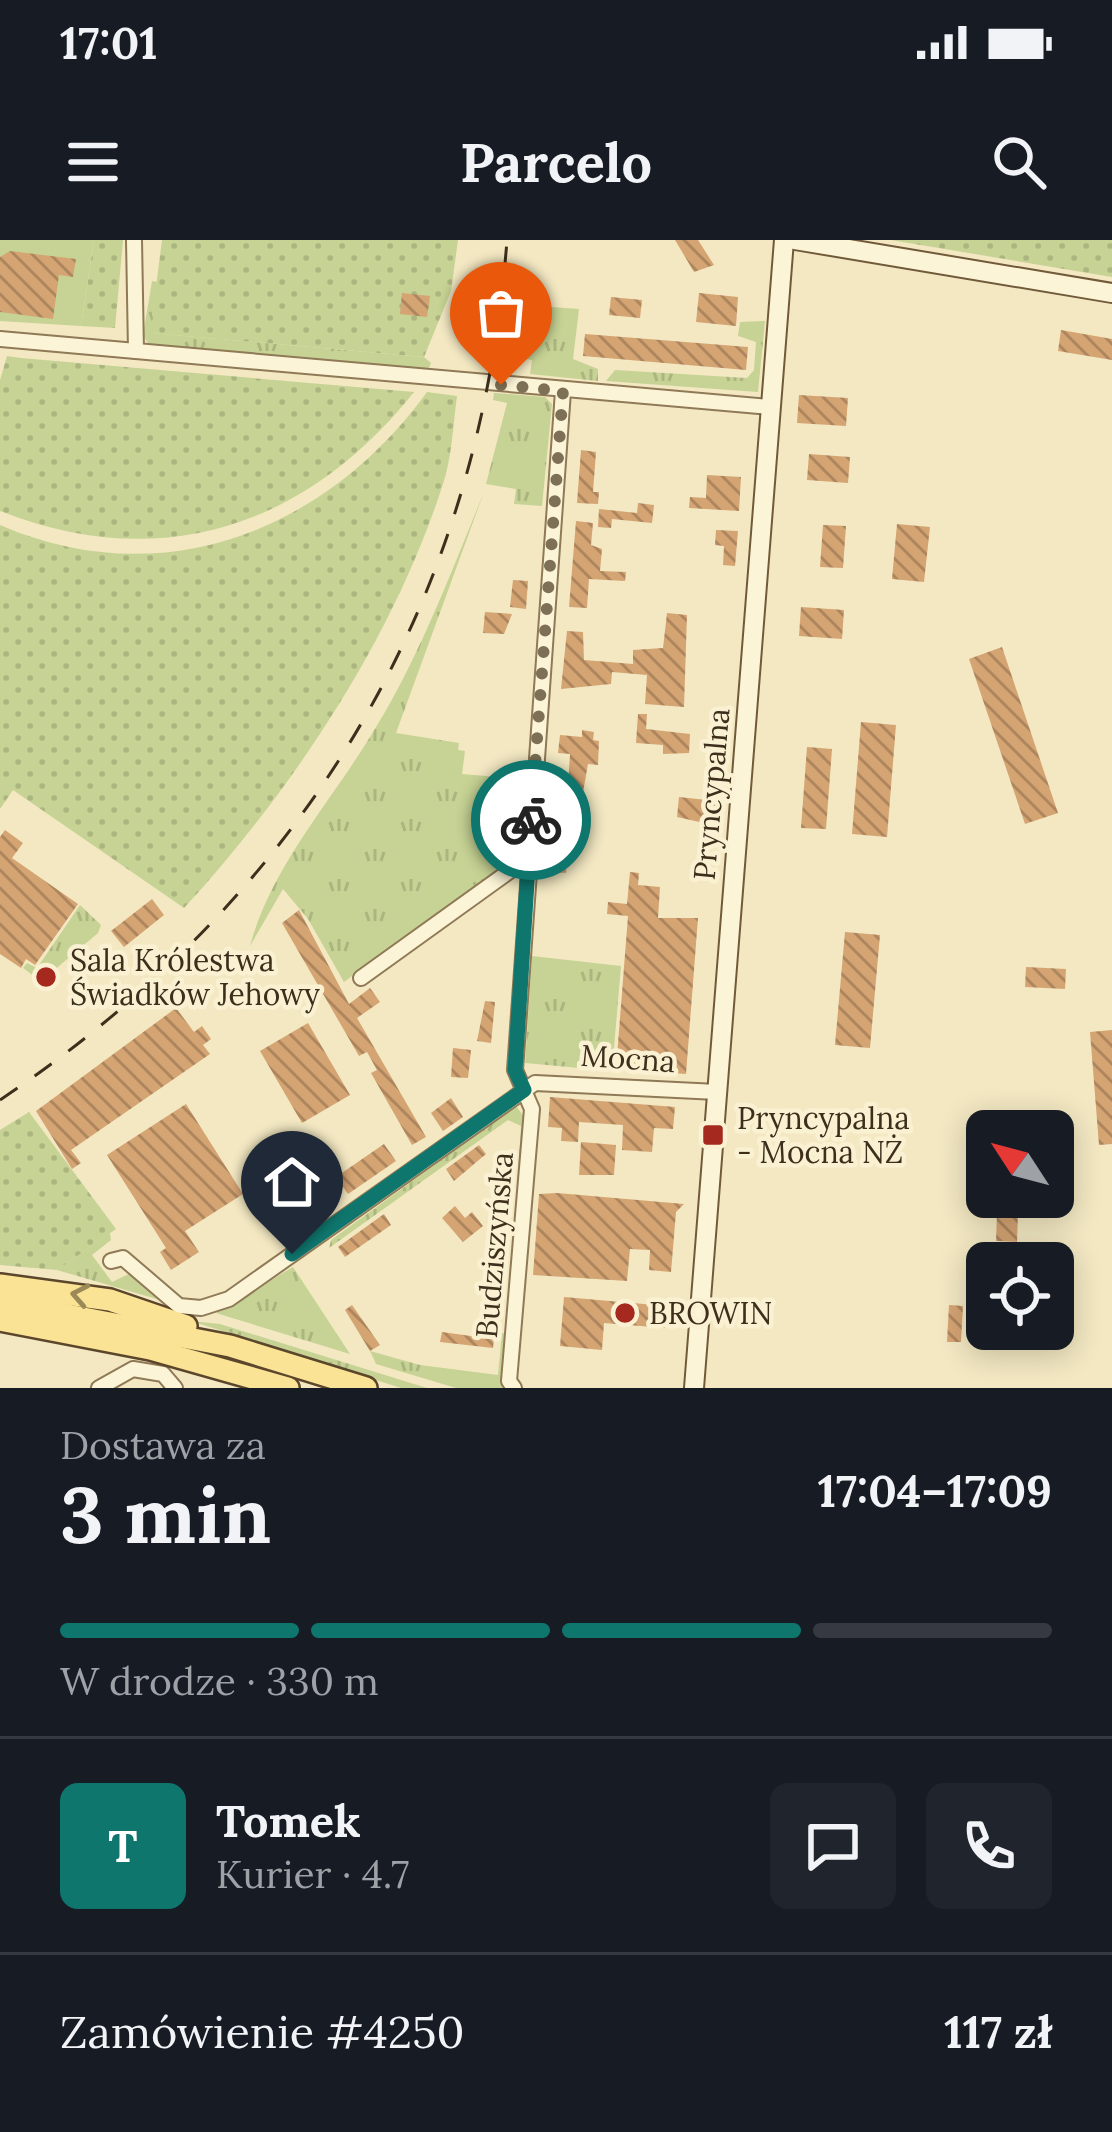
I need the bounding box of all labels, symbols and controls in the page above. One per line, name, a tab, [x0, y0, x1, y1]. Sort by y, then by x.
text: 17:01	[60, 14, 158, 71]
text: Parcelo	[460, 128, 652, 197]
icon: menu	[60, 129, 126, 195]
icon: search	[986, 129, 1052, 195]
pin	[450, 262, 552, 385]
icon: bag	[468, 280, 534, 346]
street label: Pryncypalna	[685, 706, 738, 882]
courier	[471, 760, 591, 880]
icon: bike	[498, 787, 564, 853]
place label: Sala Królestwa Świadków Jehowy	[70, 941, 320, 1014]
marker: Sala Królestwa Świadków Jehowy	[33, 964, 59, 990]
street label: Mocna	[580, 1036, 676, 1080]
place label: Pryncypalna - Mocna NŻ	[737, 1099, 910, 1171]
north arrow	[966, 1110, 1074, 1218]
map controls	[966, 1110, 1074, 1350]
marker: Pryncypalna - Mocna NŻ	[700, 1122, 726, 1148]
pin	[241, 1131, 343, 1254]
icon: home	[259, 1149, 325, 1215]
street label: Budziszyńska	[467, 1150, 522, 1340]
button: locate	[966, 1242, 1074, 1350]
one-way arrow	[71, 1283, 91, 1309]
place label: BROWIN	[649, 1294, 772, 1332]
marker: BROWIN	[612, 1300, 638, 1326]
text: Dostawa za	[60, 1420, 266, 1470]
text: 17:04–17:09	[818, 1462, 1052, 1519]
text: 3 min	[60, 1465, 271, 1564]
text: W drodze · 330 m	[60, 1656, 379, 1706]
button: chat	[770, 1783, 896, 1909]
button: phone	[926, 1783, 1052, 1909]
text: Tomek	[216, 1792, 361, 1849]
text: T	[108, 1817, 138, 1874]
text: Kurier · 4.7	[216, 1849, 409, 1899]
text: Zamówienie #4250	[60, 2003, 464, 2060]
text: 117 zł	[944, 2003, 1052, 2060]

